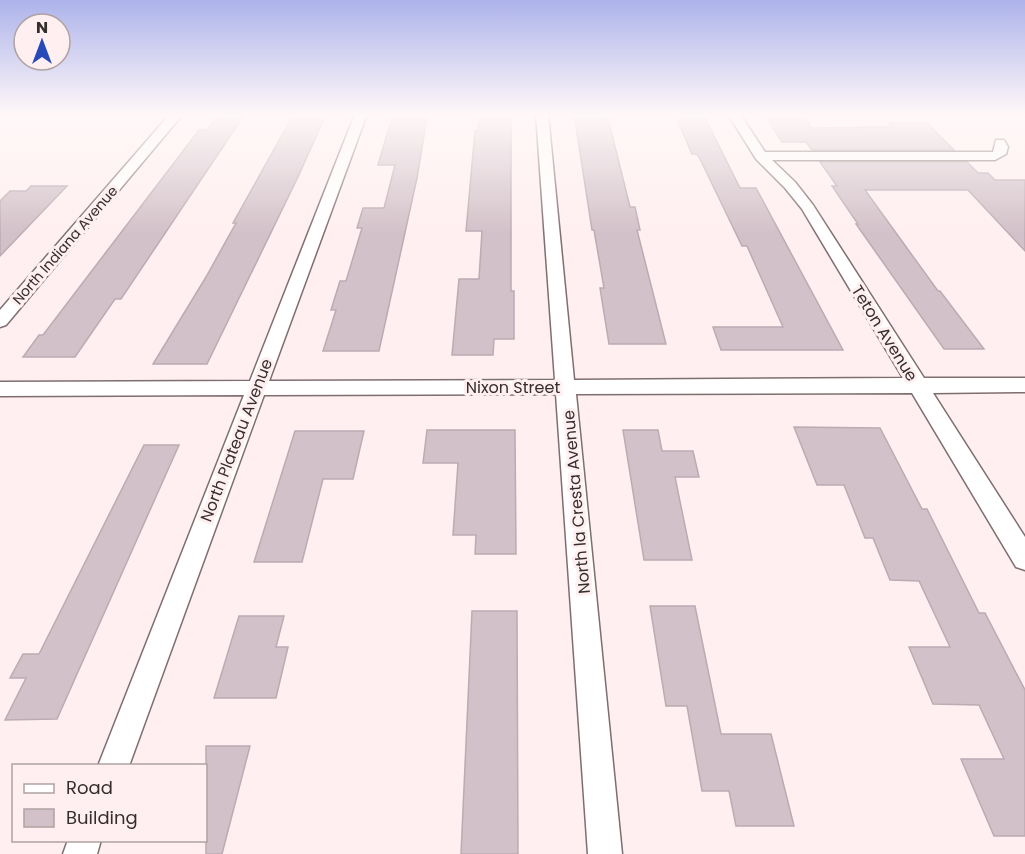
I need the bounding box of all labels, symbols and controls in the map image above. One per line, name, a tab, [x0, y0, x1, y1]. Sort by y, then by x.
north arrow	[12, 12, 72, 72]
text: N	[36, 16, 48, 39]
street label: North Indiana Avenue	[8, 181, 122, 309]
street label: Teton Avenue	[846, 281, 923, 386]
street label: North Plateau Avenue	[195, 355, 278, 525]
street label: Nixon Street	[466, 376, 560, 399]
street label: North la Cresta Avenue	[557, 409, 596, 595]
legend	[12, 764, 207, 842]
text: Road	[66, 775, 113, 800]
text: Building	[66, 805, 138, 830]

